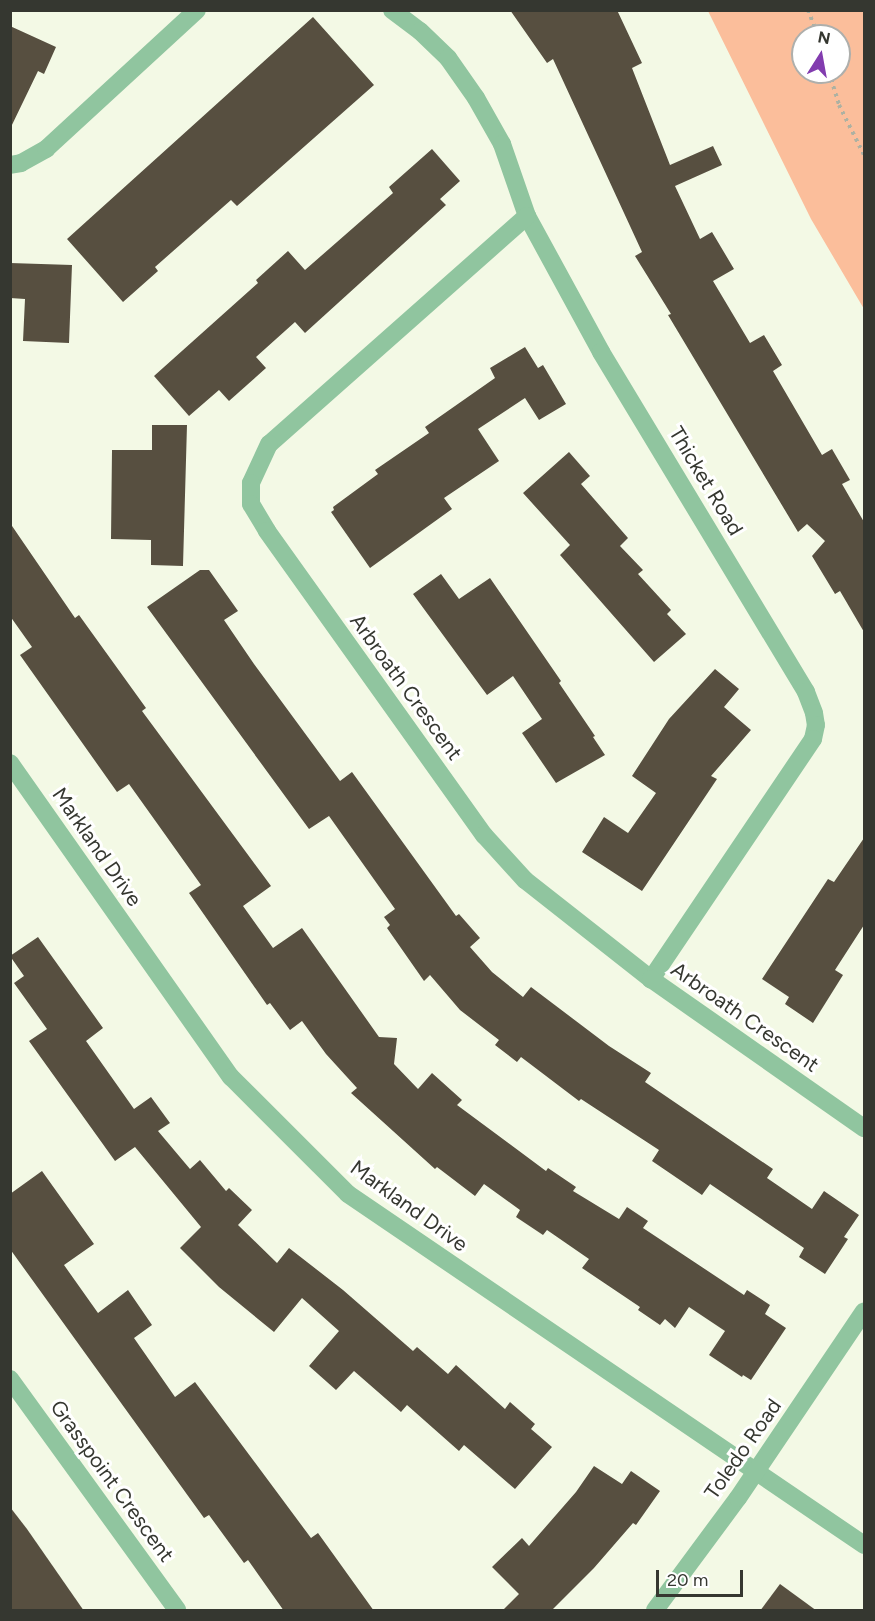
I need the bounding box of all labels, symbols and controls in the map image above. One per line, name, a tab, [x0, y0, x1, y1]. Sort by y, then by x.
north arrow	[791, 24, 851, 84]
text: N	[816, 27, 832, 48]
street label: Thicket Road	[664, 422, 748, 540]
street label: Arbroath Crescent	[345, 609, 467, 765]
street label: Markland Drive	[47, 783, 147, 911]
street label: Arbroath Crescent	[666, 957, 824, 1077]
street label: Markland Drive	[345, 1155, 473, 1257]
street label: Toledo Road	[699, 1394, 787, 1504]
street label: Grasspoint Crescent	[45, 1395, 179, 1567]
scale bar	[659, 1558, 746, 1596]
text: 20 m	[667, 1569, 708, 1591]

